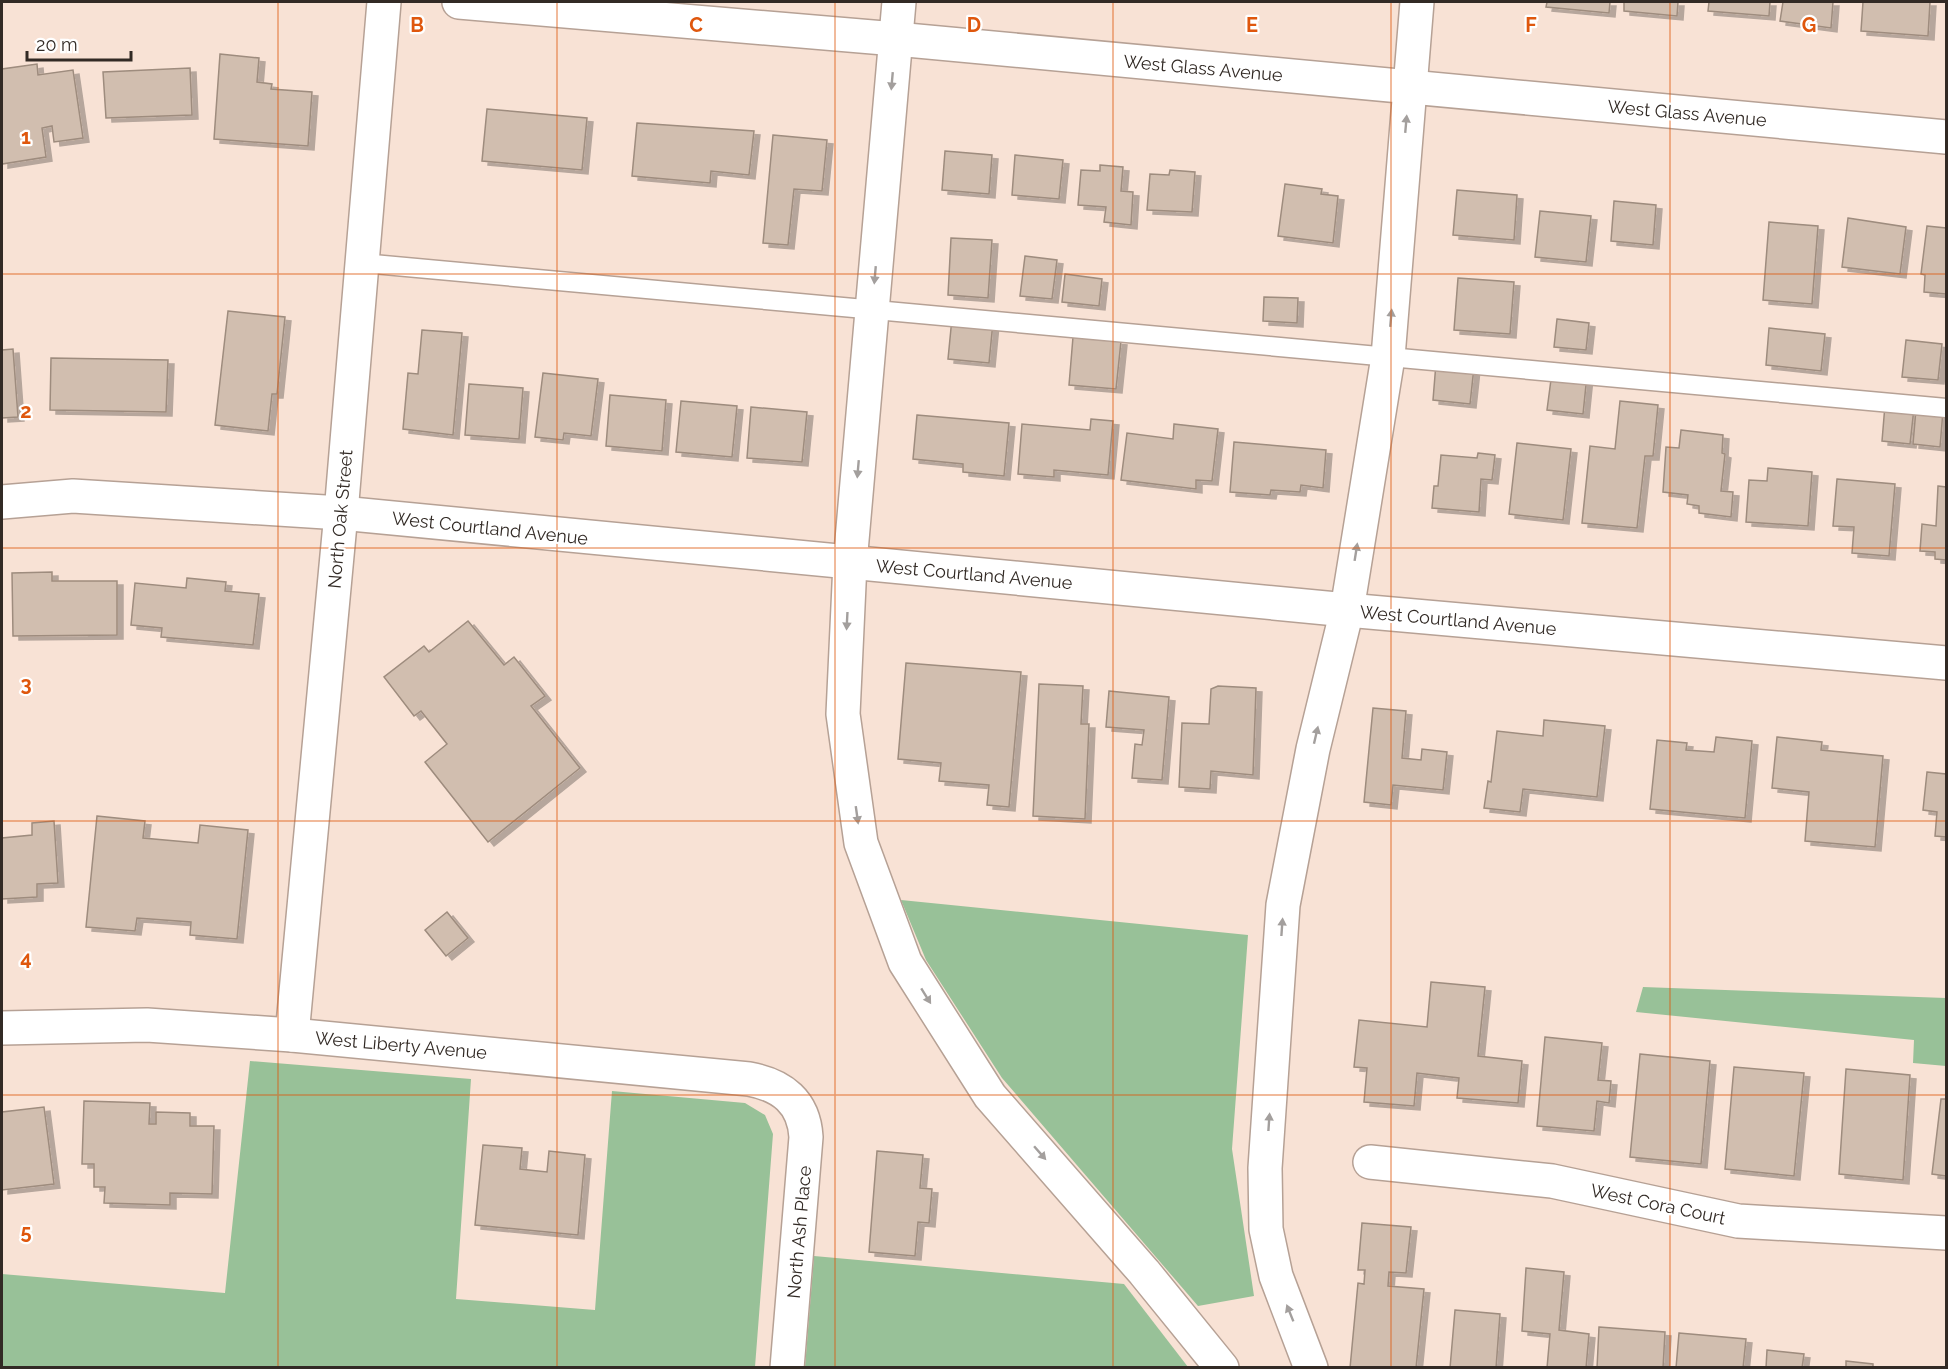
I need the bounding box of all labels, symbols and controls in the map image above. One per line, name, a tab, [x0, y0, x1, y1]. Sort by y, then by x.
text: B	[410, 13, 424, 37]
text: C	[689, 13, 703, 37]
text: D	[967, 13, 981, 37]
text: E	[1246, 13, 1258, 37]
text: F	[1525, 13, 1537, 37]
text: G	[1802, 13, 1816, 37]
scale bar	[27, 24, 130, 62]
text: 20 m	[36, 34, 78, 55]
street label: West Glass Avenue	[1123, 51, 1284, 85]
one-way arrow	[887, 71, 897, 90]
street label: West Glass Avenue	[1607, 96, 1768, 130]
one-way arrow	[1402, 114, 1411, 133]
text: 1	[21, 125, 31, 149]
one-way arrow	[870, 266, 880, 285]
one-way arrow	[1386, 308, 1396, 327]
text: 2	[20, 399, 32, 423]
street label: North Oak Street	[323, 449, 357, 589]
one-way arrow	[853, 460, 863, 479]
street label: West Courtland Avenue	[391, 507, 590, 549]
one-way arrow	[1352, 543, 1361, 562]
street label: West Courtland Avenue	[875, 555, 1074, 593]
street label: West Courtland Avenue	[1359, 601, 1558, 639]
one-way arrow	[842, 611, 852, 630]
text: 3	[20, 672, 32, 696]
one-way arrow	[1312, 726, 1322, 745]
one-way arrow	[853, 805, 862, 824]
one-way arrow	[1277, 918, 1286, 937]
text: 4	[20, 946, 32, 970]
one-way arrow	[921, 987, 932, 1004]
street label: West Liberty Avenue	[314, 1027, 488, 1063]
one-way arrow	[1264, 1112, 1273, 1131]
one-way arrow	[1033, 1145, 1046, 1160]
street label: North Ash Place	[783, 1164, 815, 1299]
street label: West Cora Court	[1589, 1179, 1727, 1229]
text: 5	[20, 1220, 32, 1244]
one-way arrow	[1285, 1303, 1295, 1321]

